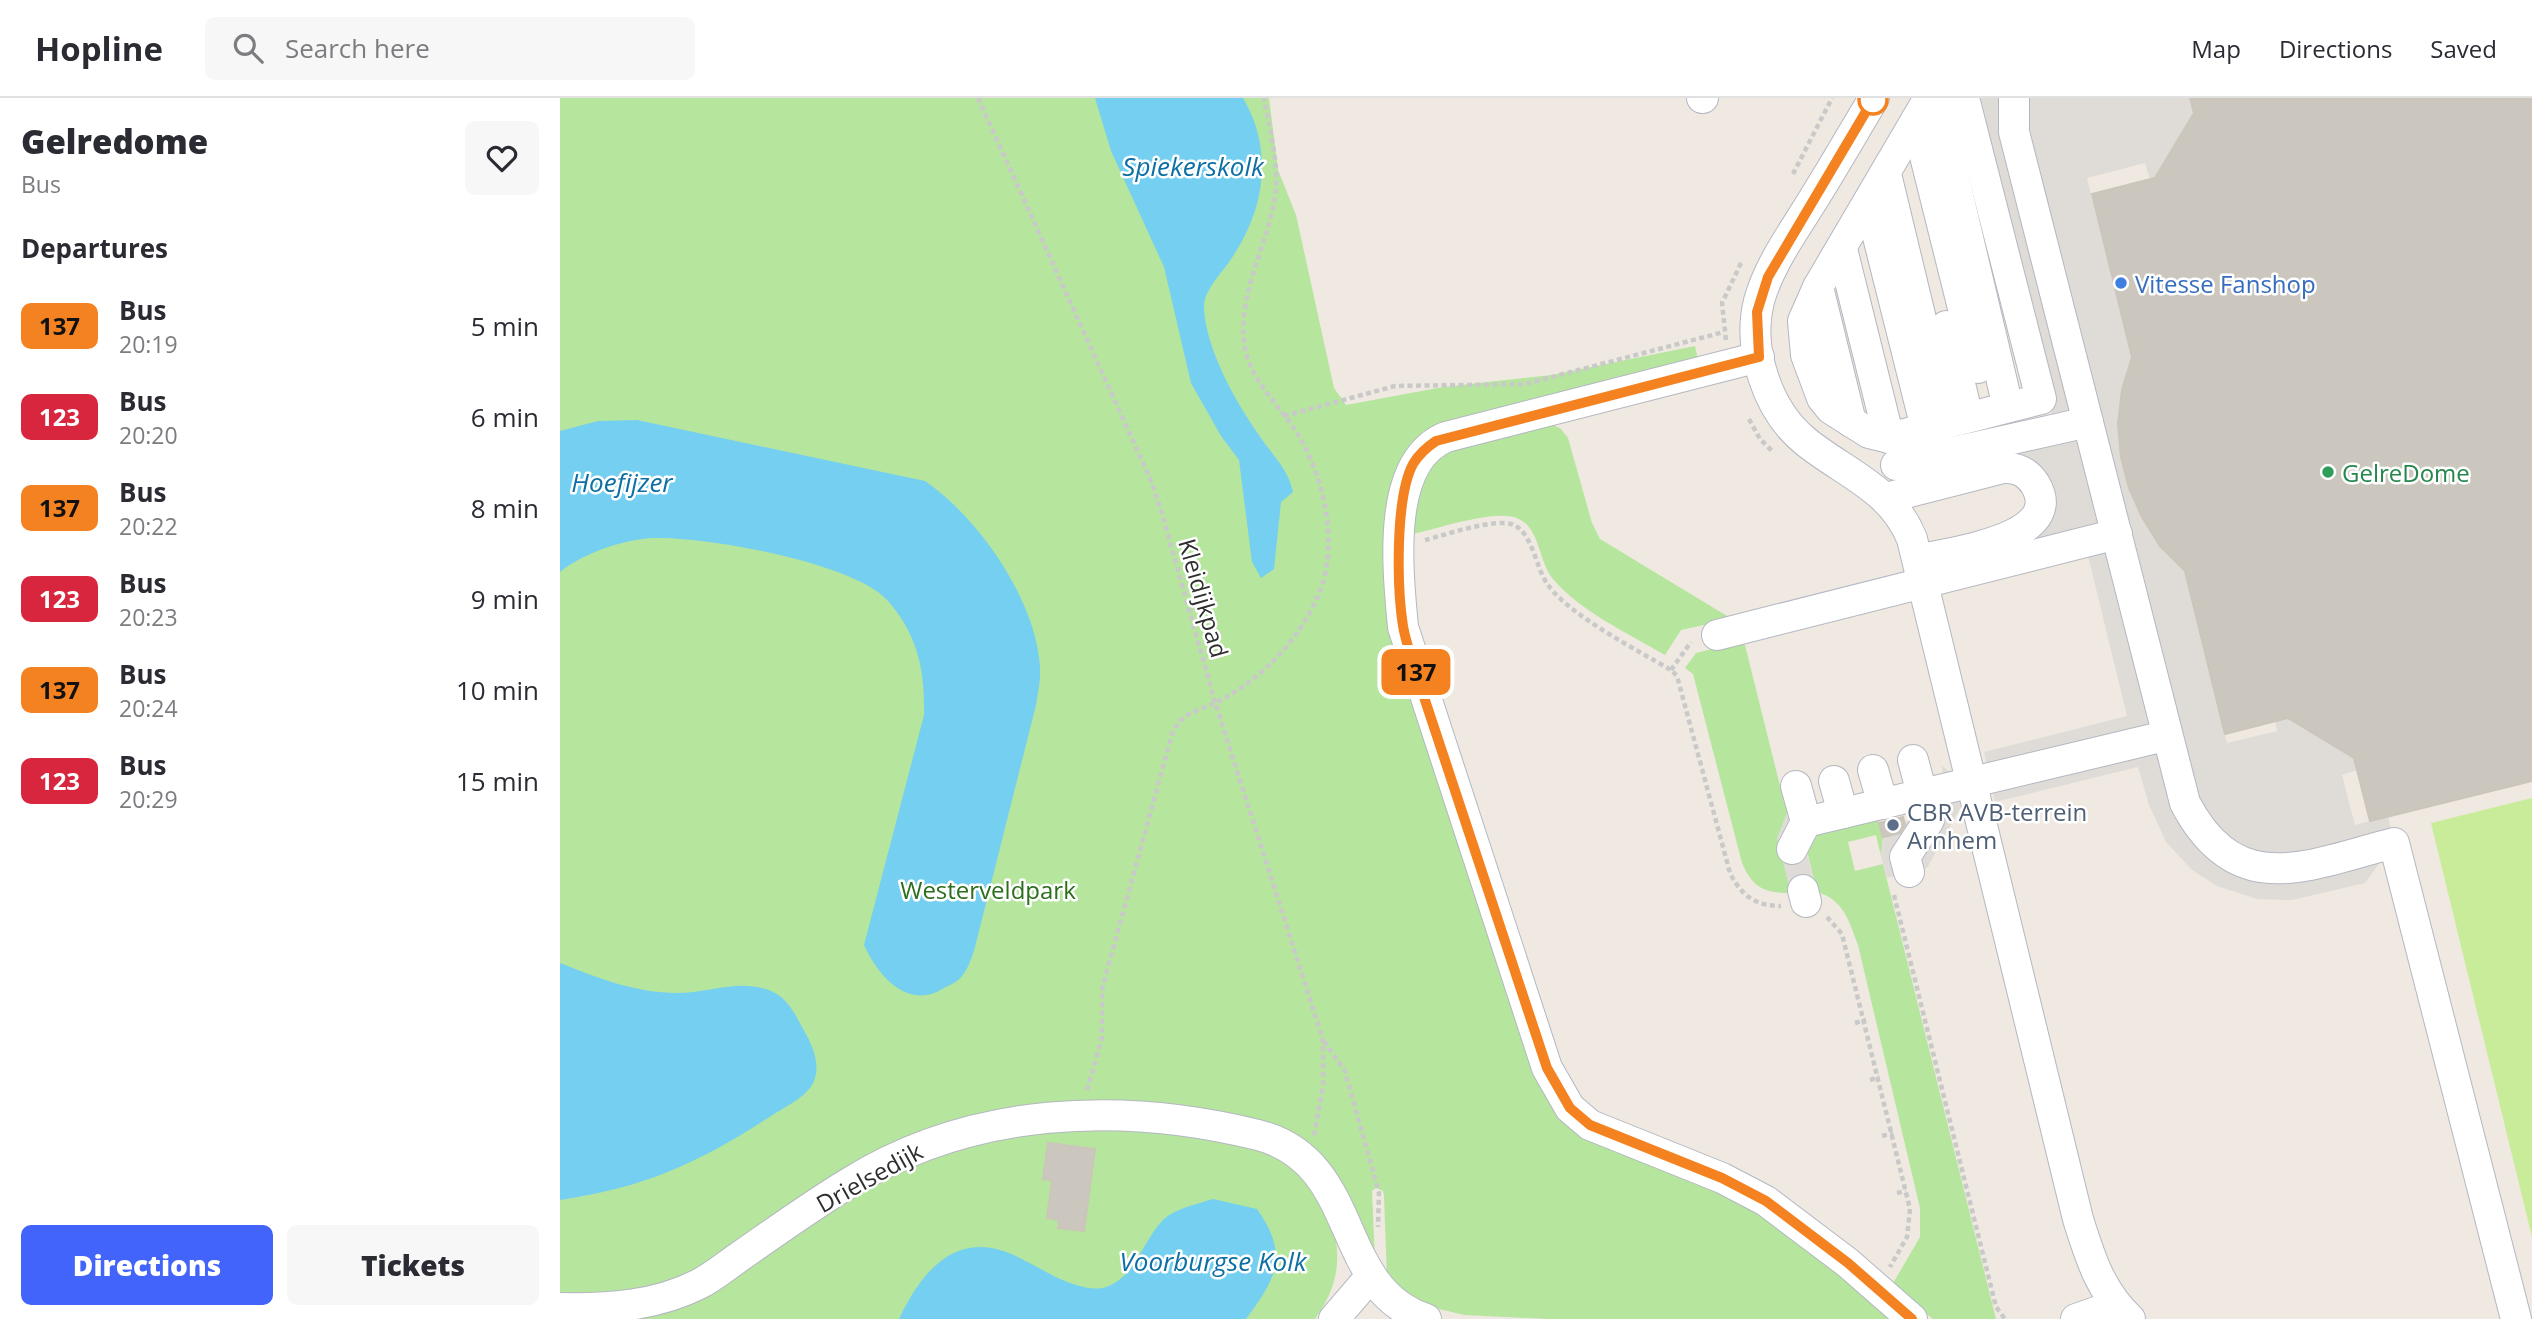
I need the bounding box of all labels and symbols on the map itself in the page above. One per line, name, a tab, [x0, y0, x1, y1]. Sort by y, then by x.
unlabelled marker	[1858, 85, 1888, 115]
water label: Spiekerskolk	[1122, 148, 1265, 184]
place label: Vitesse Fanshop	[2135, 267, 2316, 300]
marker: Vitesse Fanshop	[2113, 275, 2129, 291]
place label: GelreDome	[2342, 456, 2470, 489]
water label: Hoefijzer	[571, 464, 674, 500]
marker: GelreDome	[2320, 464, 2336, 480]
street label: Kleidijkpad	[1171, 535, 1237, 661]
line badge: 137	[1376, 649, 1456, 695]
place label: CBR AVB-terrein Arnhem	[1907, 795, 2087, 856]
marker: CBR AVB-terrein Arnhem	[1885, 817, 1901, 833]
park label: Westerveldpark	[900, 873, 1076, 906]
street label: Drielsedijk	[810, 1134, 929, 1220]
water label: Voorburgse Kolk	[1120, 1243, 1308, 1279]

